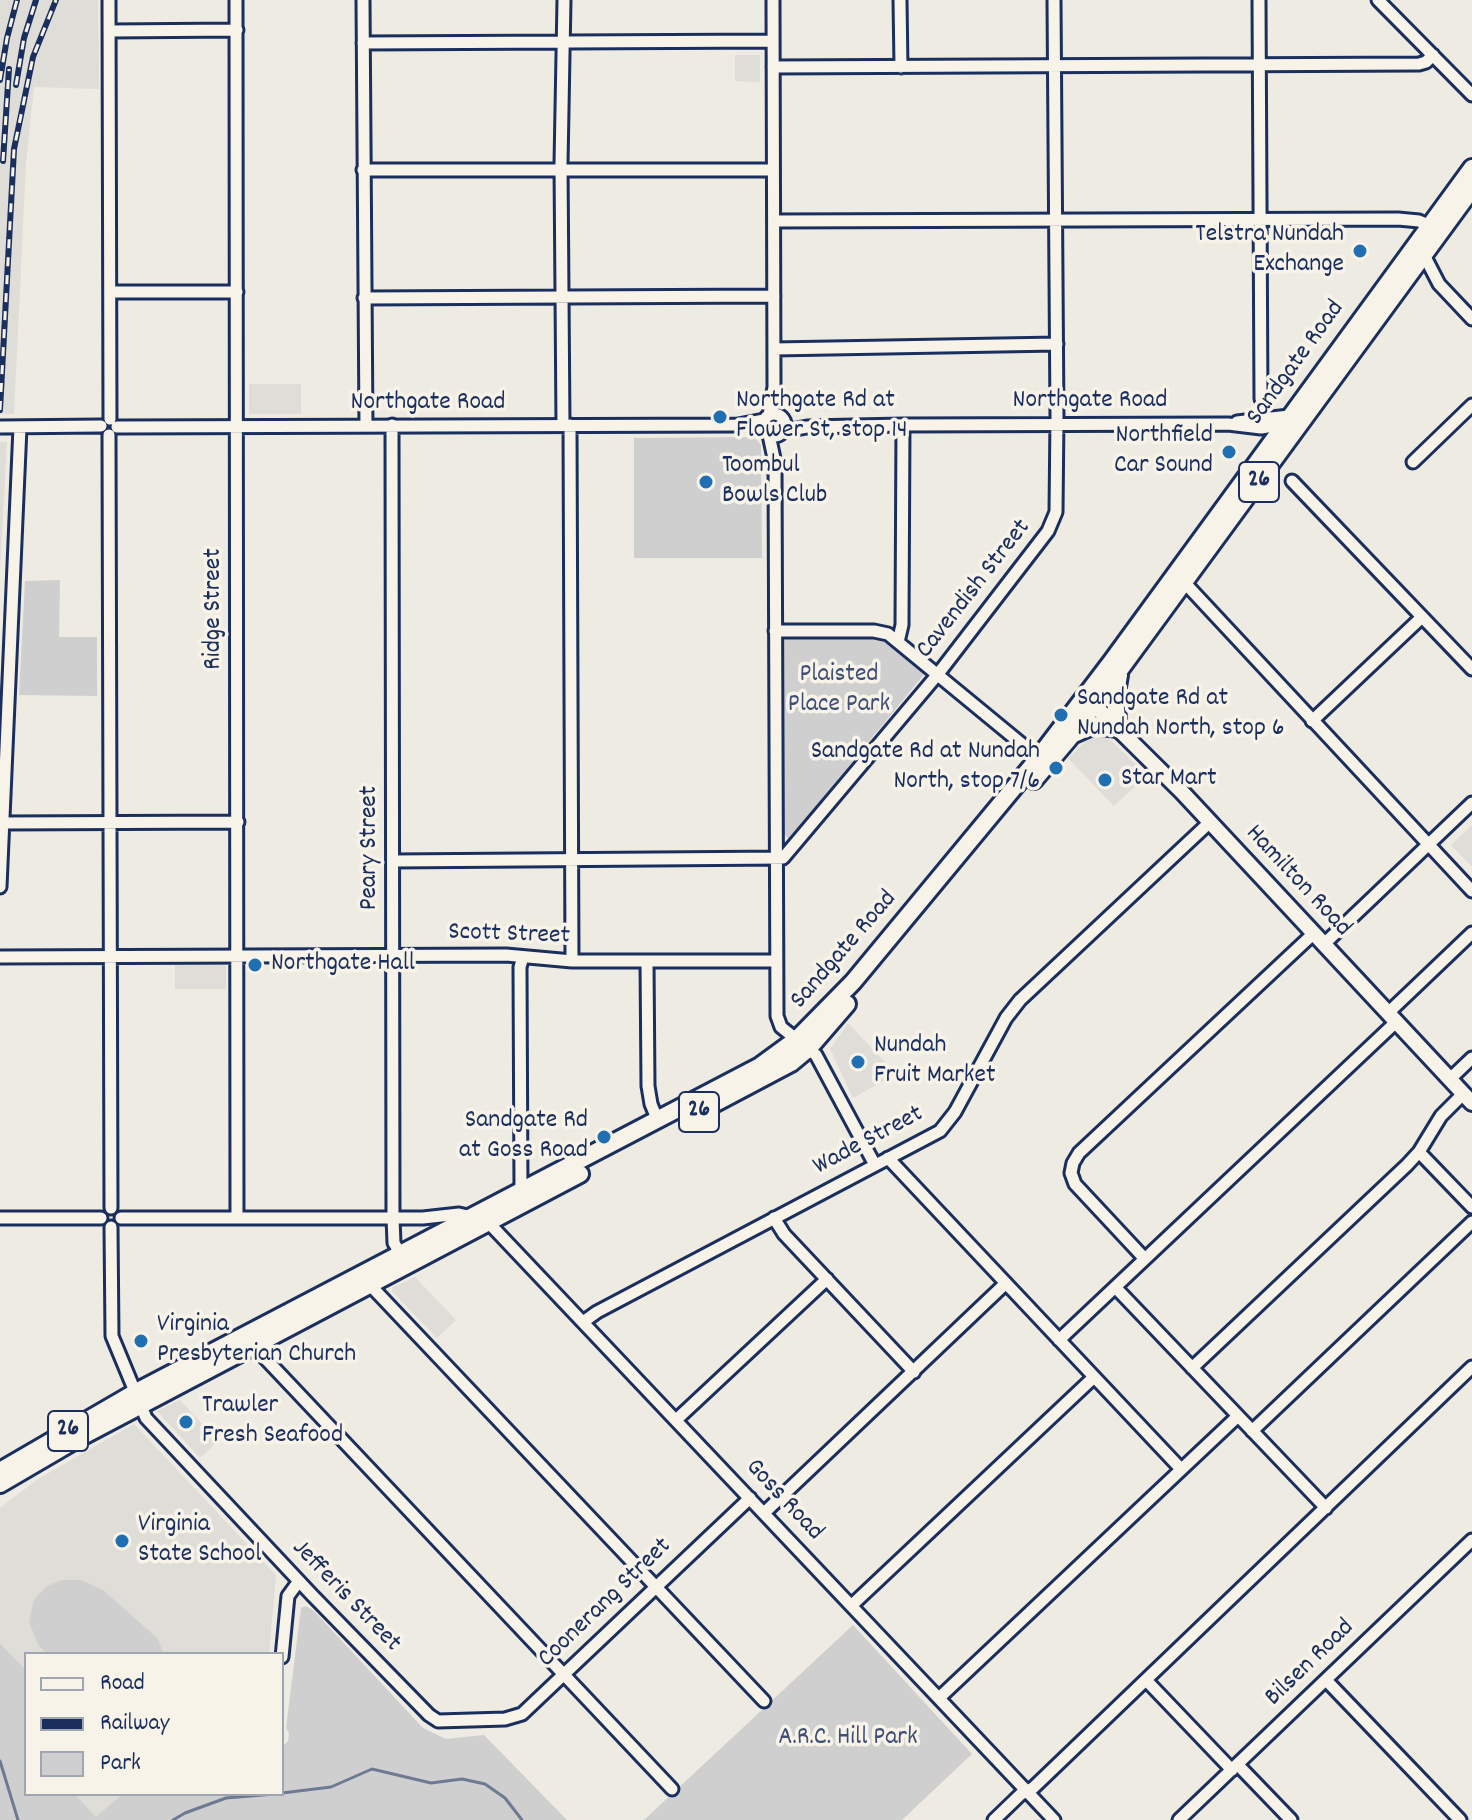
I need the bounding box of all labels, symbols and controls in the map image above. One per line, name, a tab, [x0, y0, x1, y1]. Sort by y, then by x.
place label: Telstra Nundah Exchange	[1195, 220, 1344, 282]
marker: Telstra Nundah Exchange	[1351, 242, 1369, 260]
street label: Sandgate Road	[1241, 295, 1353, 433]
place label: Northgate Rd at Flower St, stop 14	[736, 386, 908, 448]
street label: Northgate Road	[1013, 386, 1167, 418]
street label: Northgate Road	[351, 388, 505, 420]
marker: Northgate Rd at Flower St, stop 14	[711, 408, 729, 426]
place label: Northfield Car Sound	[1114, 421, 1213, 482]
marker: Northfield Car Sound	[1220, 443, 1238, 461]
place label: Toombul Bowls Club	[722, 451, 827, 512]
road number: 26	[1239, 462, 1279, 502]
marker: Toombul Bowls Club	[697, 473, 715, 491]
street label: Cavendish Street	[911, 514, 1039, 666]
street label: Ridge Street	[199, 548, 231, 670]
park label: Plaisted Place Park	[788, 660, 890, 722]
place label: Sandgate Rd at Nundah North, stop 6	[1077, 684, 1285, 746]
marker: Sandgate Rd at Nundah North, stop 6	[1052, 706, 1070, 724]
place label: Sandgate Rd at Nundah North, stop 7/6	[811, 737, 1040, 798]
marker: Sandgate Rd at Nundah North, stop 7/6	[1047, 759, 1065, 777]
place label: Star Mart	[1121, 764, 1217, 796]
marker: Star Mart	[1096, 771, 1114, 789]
street label: Peary Street	[355, 786, 387, 910]
street label: Hamilton Road	[1237, 819, 1357, 945]
street label: Sandgate Road	[785, 885, 905, 1017]
street label: Scott Street	[448, 918, 570, 954]
place label: Northgate Hall	[271, 949, 415, 981]
marker: Northgate Hall	[246, 956, 264, 974]
place label: Nundah Fruit Market	[874, 1031, 996, 1092]
marker: Nundah Fruit Market	[849, 1053, 867, 1071]
road number: 26	[679, 1092, 719, 1132]
street label: Wade Street	[809, 1100, 929, 1184]
place label: Sandgate Rd at Goss Road	[459, 1106, 588, 1168]
marker: Sandgate Rd at Goss Road	[595, 1128, 613, 1146]
place label: Virginia Presbyterian Church	[157, 1310, 356, 1372]
marker: Virginia Presbyterian Church	[132, 1332, 150, 1350]
place label: Trawler Fresh Seafood	[202, 1391, 343, 1452]
road number: 26	[48, 1411, 88, 1451]
marker: Trawler Fresh Seafood	[177, 1413, 195, 1431]
street label: Goss Road	[737, 1453, 829, 1549]
place label: Virginia State School	[138, 1510, 261, 1572]
marker: Virginia State School	[113, 1532, 131, 1550]
street label: Coonerang Street	[533, 1532, 679, 1676]
street label: Jefferis Street	[284, 1534, 406, 1660]
street label: Bilsen Road	[1260, 1614, 1362, 1714]
legend	[24, 1652, 284, 1796]
text: Road	[100, 1667, 145, 1701]
text: Railway	[100, 1707, 169, 1741]
park label: A.R.C. Hill Park	[778, 1723, 918, 1755]
text: Park	[100, 1747, 141, 1781]

